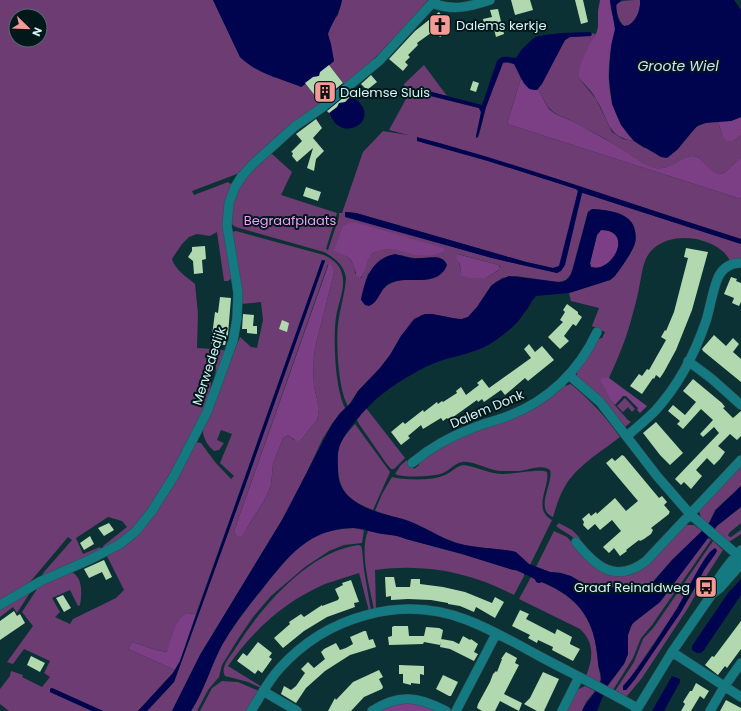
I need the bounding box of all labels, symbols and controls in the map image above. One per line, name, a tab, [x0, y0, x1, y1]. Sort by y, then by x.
north arrow	[8, 8, 48, 48]
church icon: Dalems kerkje	[427, 12, 453, 38]
place label: Dalems kerkje	[456, 16, 546, 35]
text: N	[28, 25, 46, 39]
water label: Groote Wiel	[637, 56, 719, 76]
building icon: Dalemse Sluis	[312, 79, 338, 105]
place label: Dalemse Sluis	[340, 83, 430, 102]
park label: Begraafplaats	[244, 211, 337, 230]
street label: Merwededijk	[187, 324, 231, 408]
street label: Dalem Donk	[447, 385, 527, 433]
bus stop icon: Graaf Reinaldweg	[693, 574, 719, 600]
place label: Graaf Reinaldweg	[574, 578, 690, 597]

